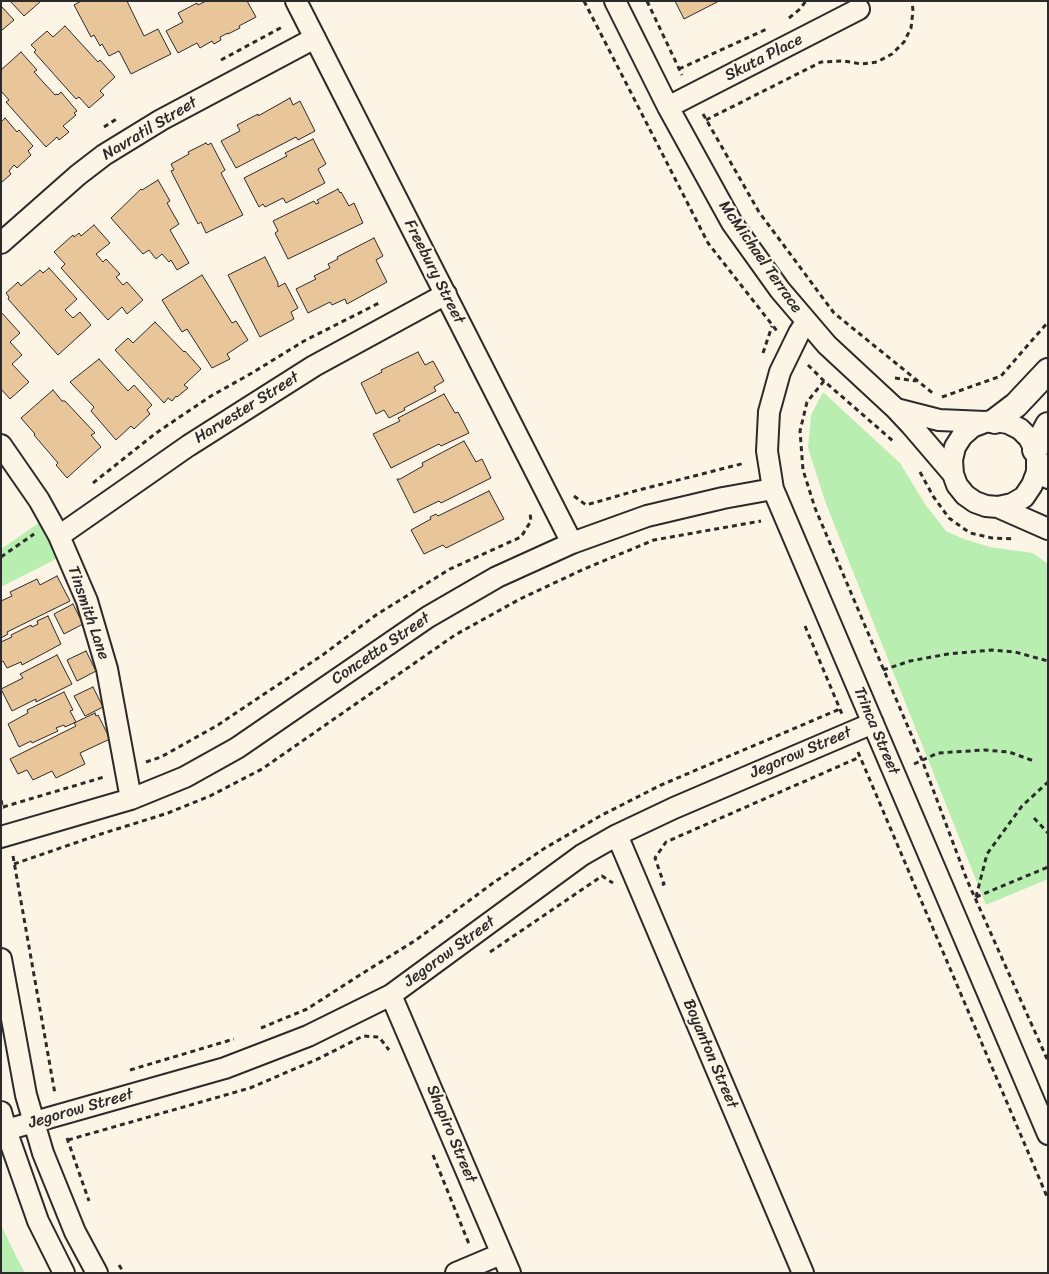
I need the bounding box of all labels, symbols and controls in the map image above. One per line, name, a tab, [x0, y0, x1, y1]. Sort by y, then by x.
street label: Skuta Place	[722, 30, 806, 86]
street label: Navratil Street	[99, 93, 201, 165]
street label: McMichael Terrace	[714, 197, 806, 317]
street label: Freebury Street	[399, 217, 469, 327]
street label: Harvester Street	[191, 368, 303, 448]
street label: Tinsmith Lane	[63, 564, 113, 662]
street label: Concetta Street	[328, 609, 434, 689]
street label: Trinca Street	[849, 684, 903, 778]
street label: Jegorow Street	[747, 723, 855, 783]
street label: Jegorow Street	[401, 912, 499, 992]
street label: Boyanton Street	[678, 996, 742, 1112]
street label: Shapiro Street	[422, 1082, 480, 1186]
street label: Jegorow Street	[26, 1085, 136, 1133]

